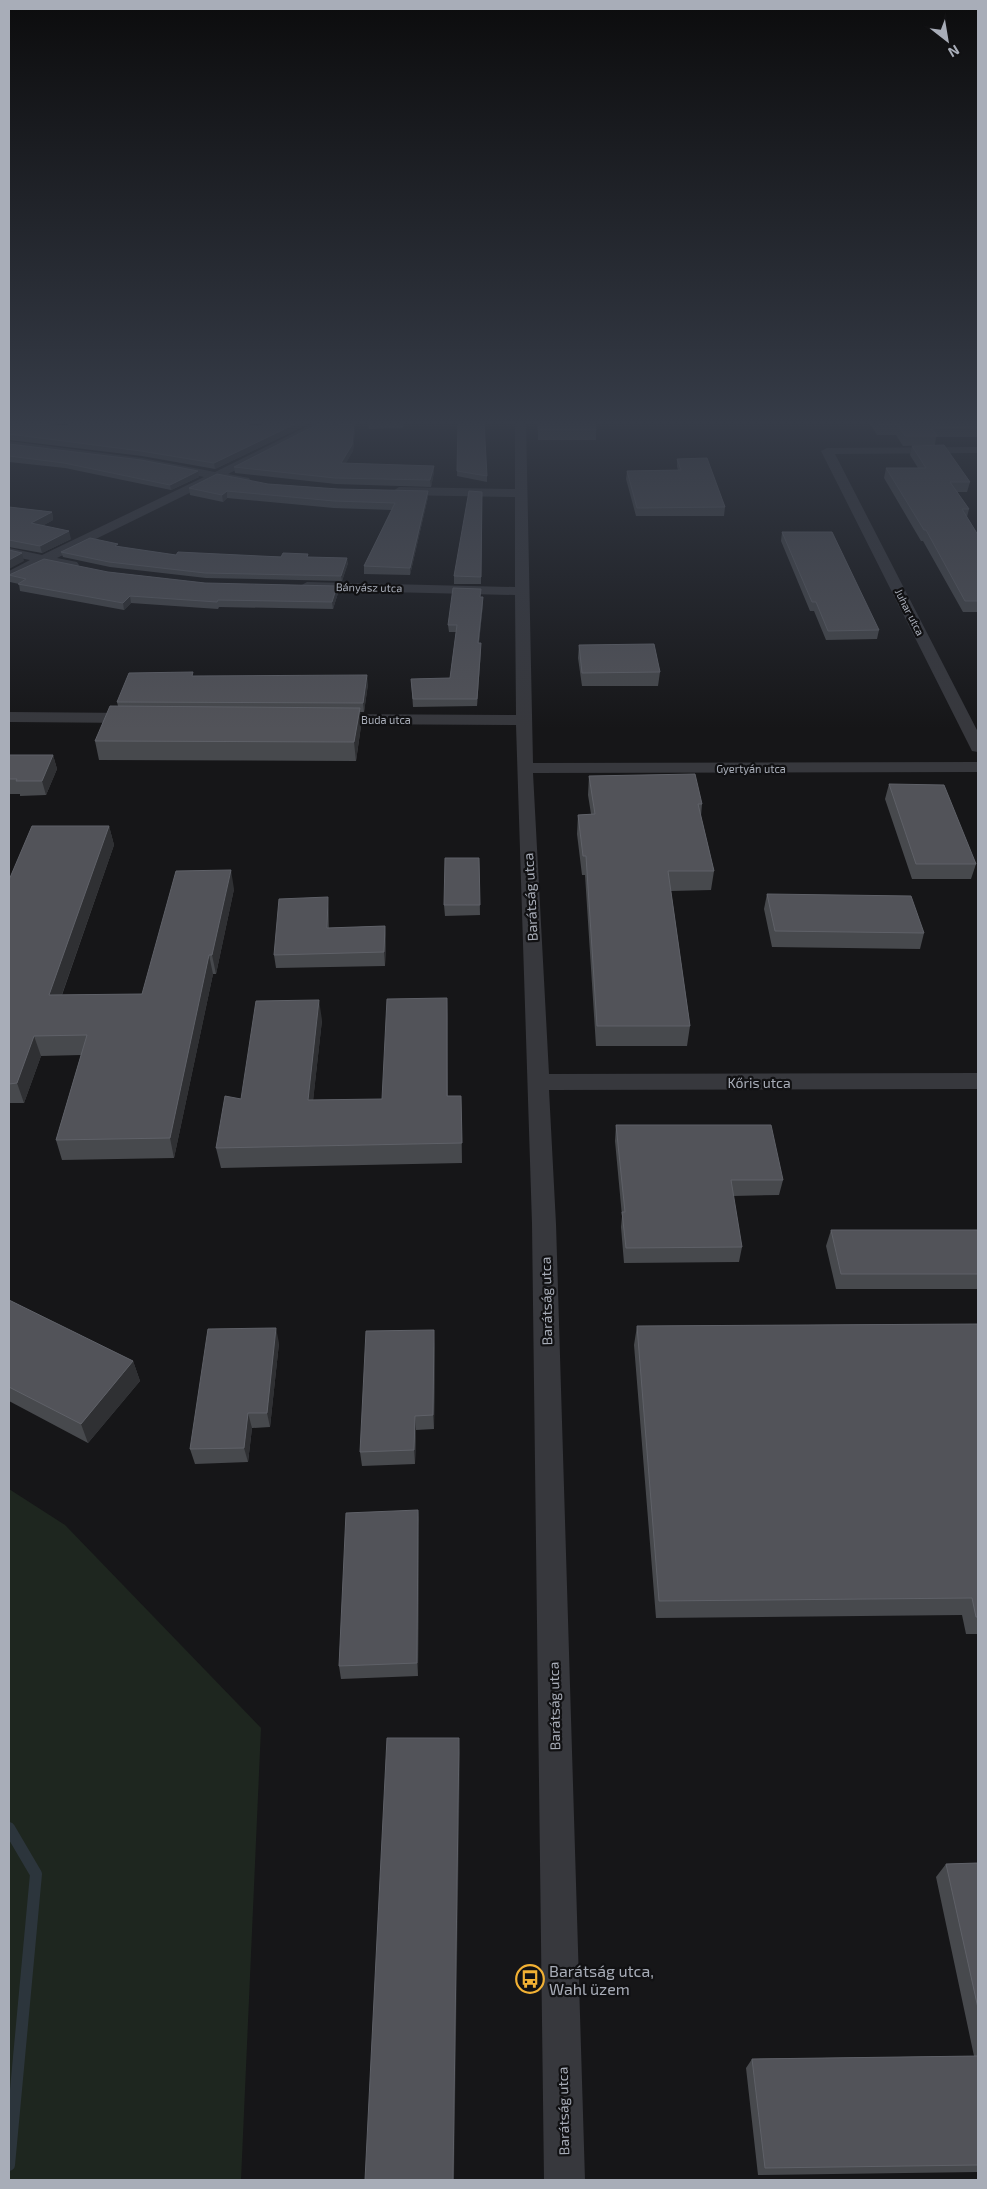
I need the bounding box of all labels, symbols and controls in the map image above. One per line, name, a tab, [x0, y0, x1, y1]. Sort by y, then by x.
north arrow	[922, 15, 972, 65]
text: N	[945, 42, 963, 61]
street label: Bányász utca	[336, 580, 402, 594]
street label: Juhar utca	[893, 586, 927, 638]
street label: Buda utca	[361, 713, 411, 726]
street label: Gyertyán utca	[716, 762, 786, 775]
street label: Barátság utca	[519, 852, 541, 942]
street label: Kőris utca	[727, 1074, 791, 1091]
street label: Barátság utca	[537, 1257, 555, 1345]
street label: Barátság utca	[545, 1662, 563, 1750]
place label: Barátság utca, Wahl üzem	[549, 1961, 654, 1998]
bus stop icon: Barátság utca, Wahl üzem	[515, 1964, 545, 1994]
street label: Barátság utca	[554, 2067, 572, 2155]

